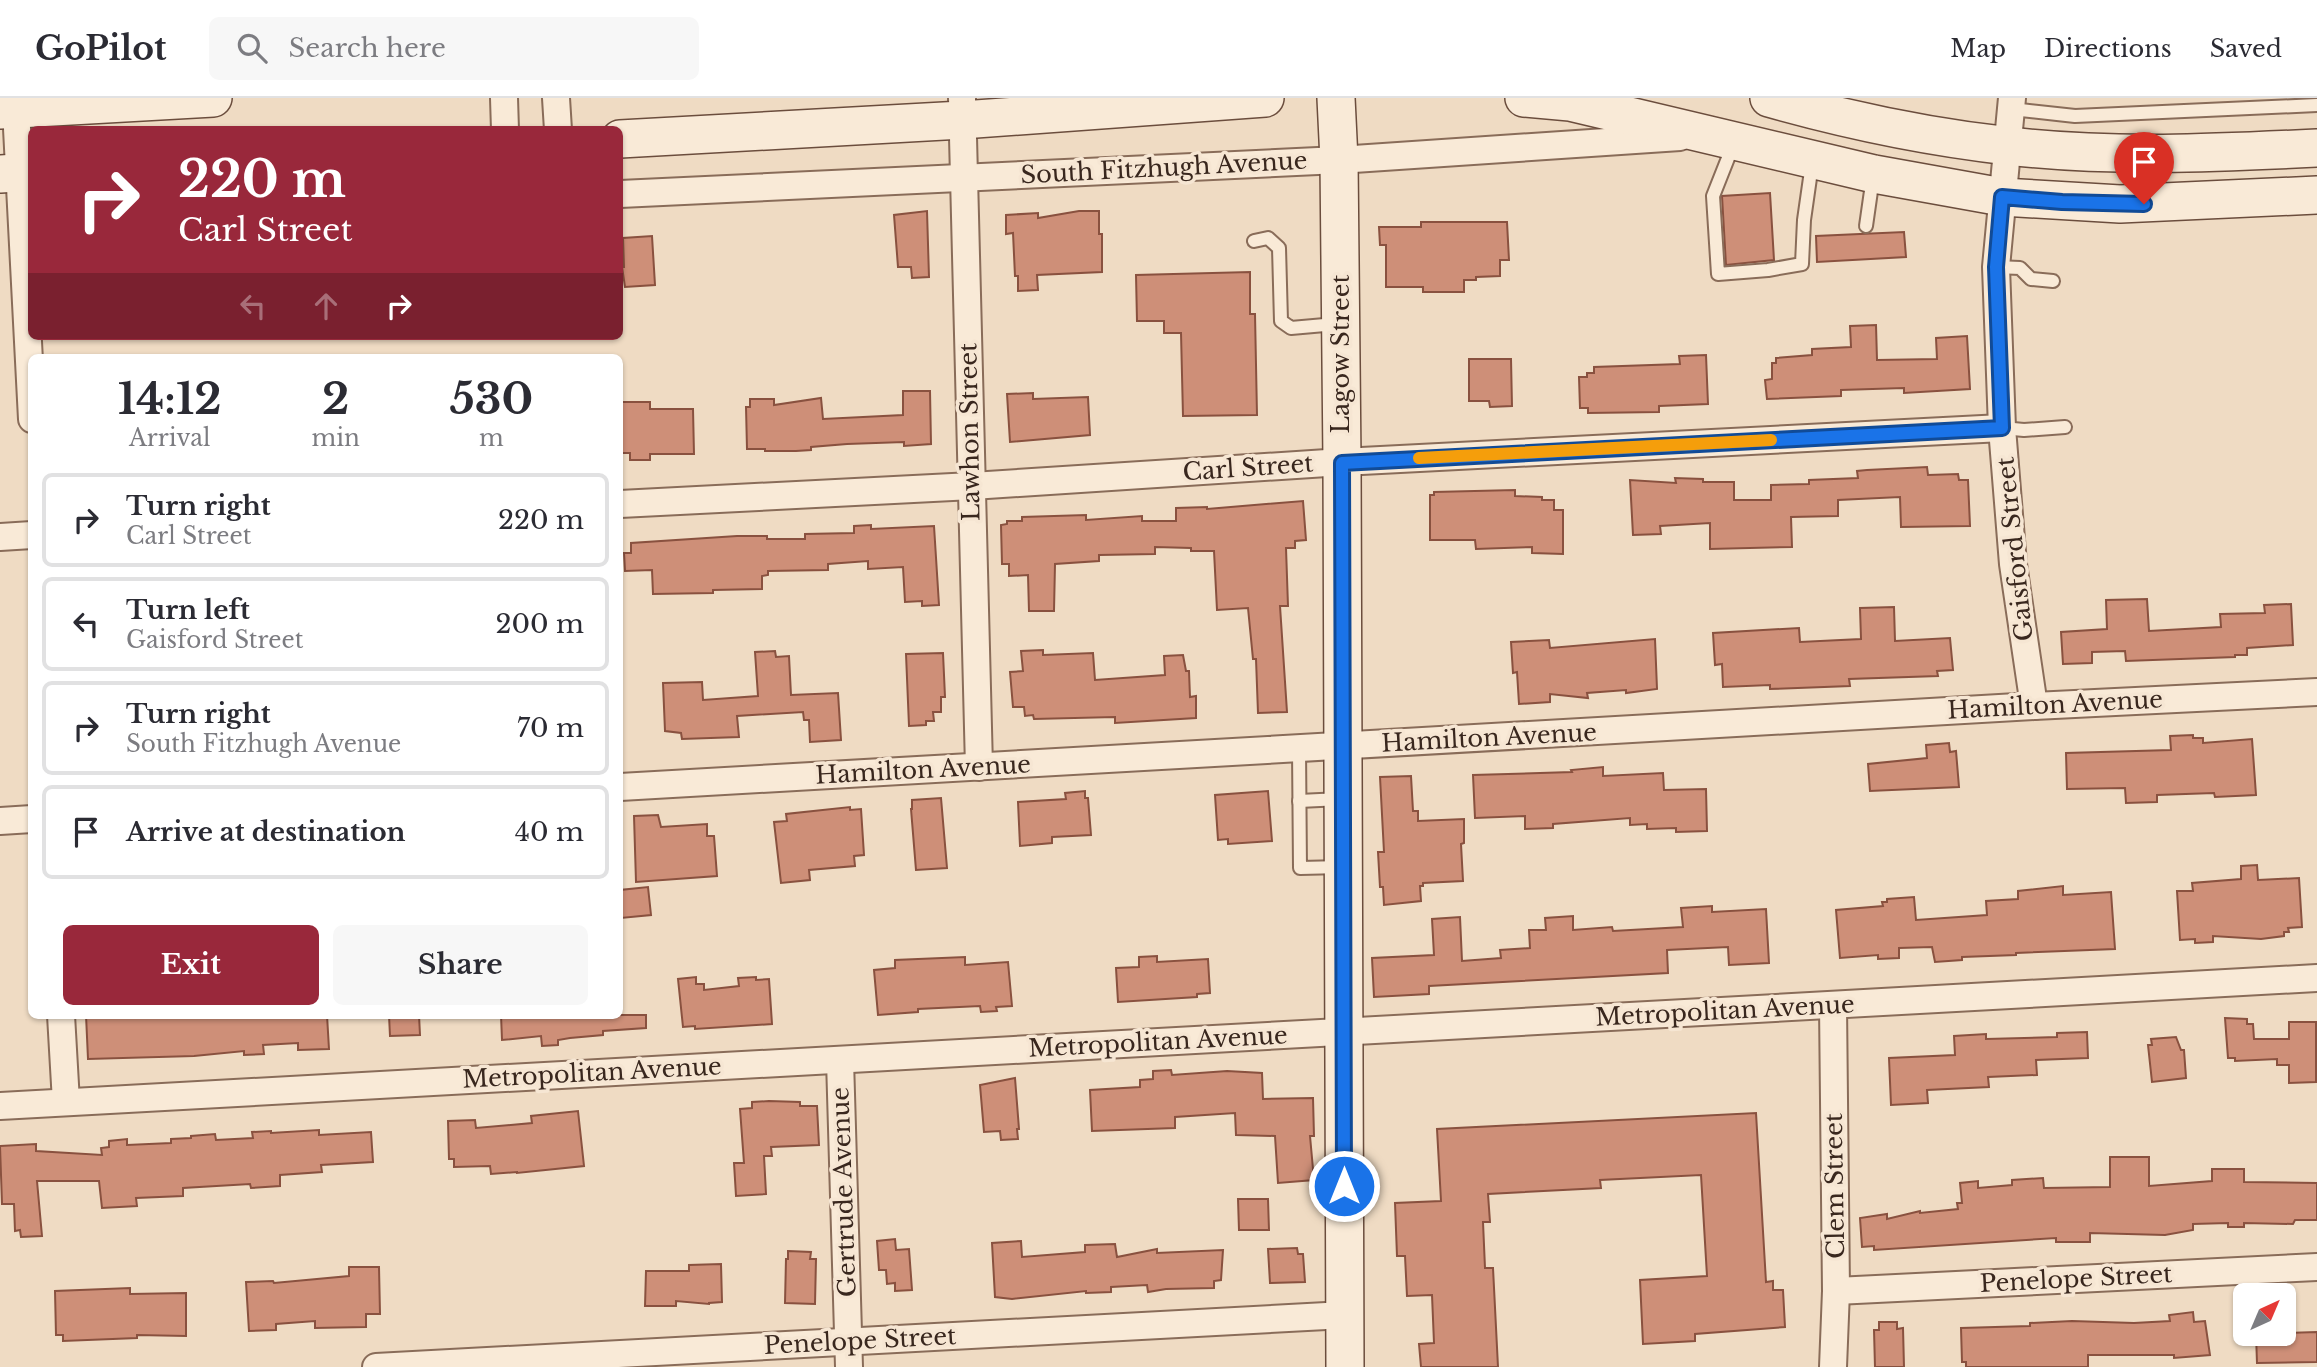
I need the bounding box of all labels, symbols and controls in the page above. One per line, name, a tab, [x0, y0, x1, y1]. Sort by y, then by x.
search box	[209, 17, 699, 80]
text: GoPilot	[35, 28, 167, 69]
icon: search	[233, 29, 271, 67]
text: Search here	[289, 32, 446, 64]
text: Map	[1950, 34, 2006, 63]
text: Directions	[2044, 34, 2172, 63]
text: Saved	[2210, 34, 2282, 63]
pin	[2114, 132, 2174, 204]
icon: arrive	[2125, 143, 2163, 181]
street label: South Fitzhugh Avenue	[1020, 146, 1308, 189]
text: 220 m	[178, 149, 346, 210]
icon: right	[63, 154, 154, 245]
text: Carl Street	[178, 210, 353, 250]
street label: Lagow Street	[1326, 274, 1355, 434]
icon: left	[234, 287, 272, 325]
icon: ahead	[307, 287, 345, 325]
icon: right	[380, 287, 418, 325]
street label: Lawhon Street	[953, 343, 986, 521]
text: 14:12	[118, 373, 222, 425]
text: 2	[322, 373, 349, 425]
text: 530	[450, 373, 533, 425]
text: Arrival	[129, 424, 210, 452]
text: min	[311, 424, 360, 452]
text: m	[479, 424, 504, 452]
street label: Carl Street	[1182, 448, 1314, 487]
street label: Gaisford Street	[1990, 456, 2039, 643]
text: Turn right	[126, 490, 271, 522]
icon: right	[67, 501, 105, 539]
text: 220 m	[498, 504, 584, 536]
text: Carl Street	[126, 522, 251, 550]
text: Turn left	[126, 594, 250, 626]
icon: left	[67, 605, 105, 643]
text: 200 m	[495, 608, 584, 640]
text: Gaisford Street	[126, 626, 303, 654]
street label: Hamilton Avenue	[1946, 684, 2164, 725]
text: Turn right	[126, 698, 271, 730]
icon: right	[67, 709, 105, 747]
text: 70 m	[517, 712, 584, 744]
street label: Hamilton Avenue	[1380, 717, 1598, 758]
text: South Fitzhugh Avenue	[126, 730, 401, 758]
street label: Hamilton Avenue	[814, 749, 1032, 790]
icon: arrive	[67, 813, 105, 851]
text: Arrive at destination	[126, 816, 406, 848]
text: 40 m	[515, 816, 584, 848]
button: Exit	[63, 925, 319, 1005]
button: Share	[333, 925, 588, 1005]
street label: Metropolitan Avenue	[1595, 989, 1855, 1032]
street label: Metropolitan Avenue	[1028, 1020, 1288, 1063]
street label: Metropolitan Avenue	[462, 1051, 722, 1094]
street label: Gertrude Avenue	[825, 1087, 862, 1297]
street label: Clem Street	[1819, 1113, 1850, 1259]
position arrow	[1307, 1149, 1381, 1223]
street label: Penelope Street	[1979, 1259, 2173, 1298]
north arrow	[2233, 1283, 2296, 1346]
map controls	[2233, 1283, 2296, 1346]
street label: Penelope Street	[763, 1321, 957, 1360]

